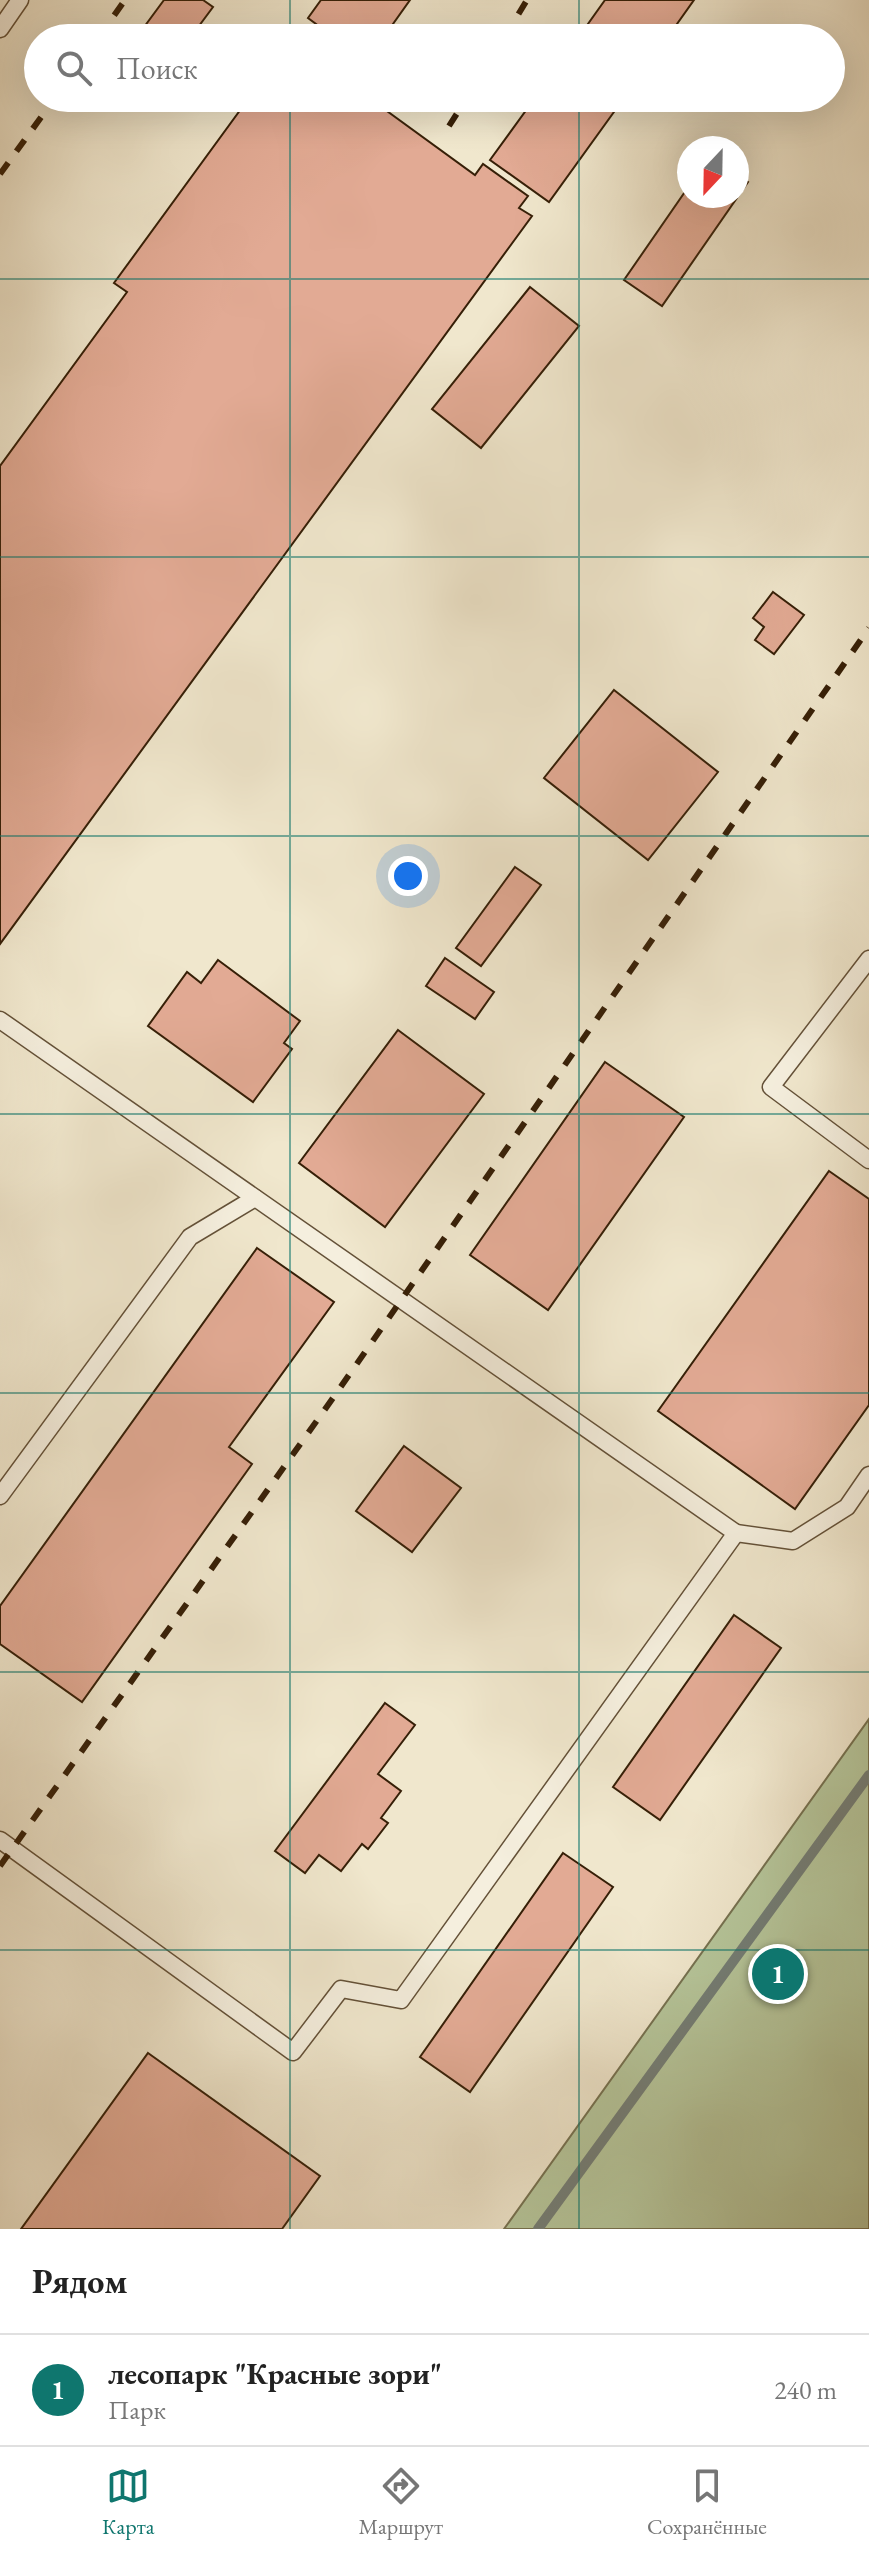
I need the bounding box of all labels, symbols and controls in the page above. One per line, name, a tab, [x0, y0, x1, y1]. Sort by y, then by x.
search box	[24, 24, 845, 112]
icon: search	[52, 46, 96, 90]
text: Поиск	[116, 49, 198, 88]
north arrow	[677, 136, 749, 208]
your location	[388, 856, 428, 896]
pin: 1	[752, 1944, 804, 2004]
text: Рядом	[32, 2259, 127, 2303]
text: лесопарк "Красные зори"	[108, 2354, 442, 2393]
text: 1	[51, 2373, 65, 2407]
text: 240 m	[774, 2373, 837, 2407]
text: Парк	[108, 2393, 166, 2427]
tab: Карта	[102, 2464, 155, 2541]
tab: Маршрут	[359, 2464, 443, 2541]
tab: Сохранённые	[647, 2464, 767, 2541]

